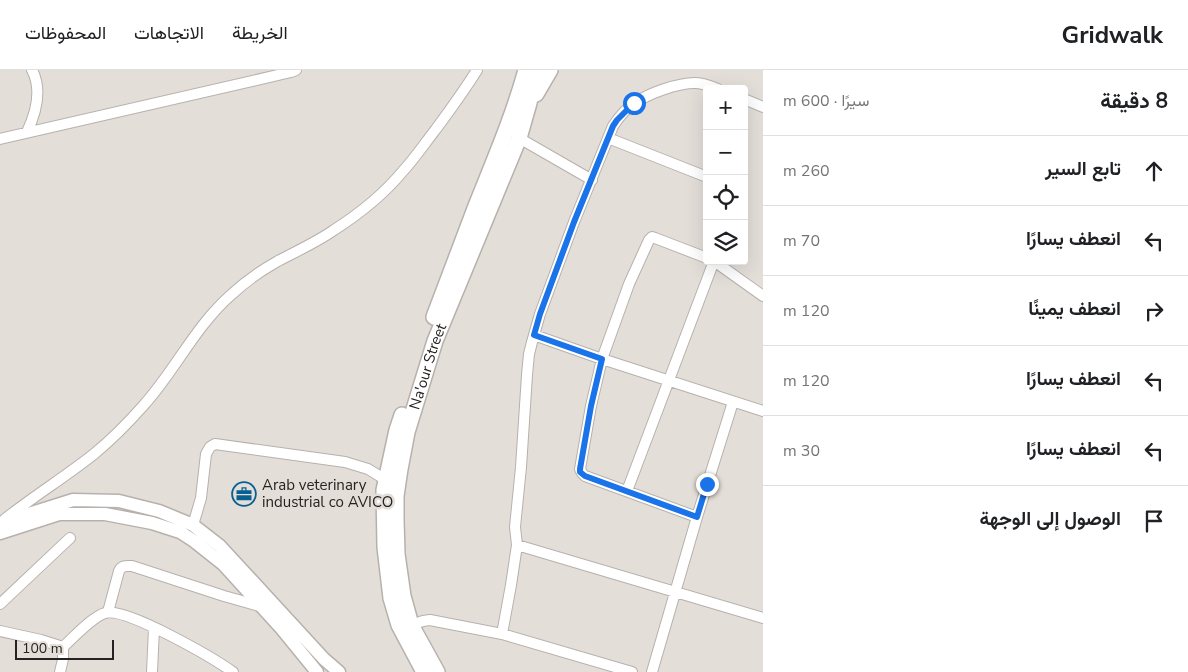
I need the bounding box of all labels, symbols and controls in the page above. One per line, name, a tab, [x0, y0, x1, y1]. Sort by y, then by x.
text: Gridwalk	[1062, 19, 1163, 51]
text: المحفوظات	[25, 21, 106, 45]
text: الاتجاهات	[134, 21, 204, 45]
text: الخريطة	[232, 21, 288, 45]
map controls	[703, 85, 748, 265]
button: +	[703, 85, 748, 130]
text: 8 دقيقة	[1100, 87, 1168, 115]
text: سيرًا · 600 m	[783, 90, 869, 112]
route start	[623, 92, 646, 115]
button: −	[703, 130, 748, 175]
text: تابع السير	[1045, 156, 1121, 182]
icon: ahead	[1140, 157, 1168, 185]
text: 260 m	[783, 160, 830, 182]
button: locate	[703, 175, 748, 220]
button: layers	[703, 220, 748, 265]
text: انعطف يسارًا	[1026, 226, 1121, 252]
icon: left	[1140, 227, 1168, 255]
text: 70 m	[783, 230, 820, 252]
text: انعطف يمينًا	[1028, 296, 1121, 322]
icon: right	[1140, 297, 1168, 325]
text: 120 m	[783, 300, 830, 322]
street label: Na'our Street	[405, 320, 452, 412]
text: انعطف يسارًا	[1026, 366, 1121, 392]
icon: left	[1140, 367, 1168, 395]
text: 120 m	[783, 370, 830, 392]
text: انعطف يسارًا	[1026, 436, 1121, 462]
icon: left	[1140, 437, 1168, 465]
text: 30 m	[783, 440, 820, 462]
route end	[696, 473, 719, 496]
place label: Arab veterinary industrial co AVICO	[262, 475, 393, 512]
office icon: Arab veterinary industrial co AVICO	[231, 481, 257, 507]
text: الوصول إلى الوجهة	[979, 506, 1121, 532]
icon: arrive	[1140, 507, 1168, 535]
scale bar	[15, 637, 114, 660]
text: 100 m	[22, 639, 63, 658]

